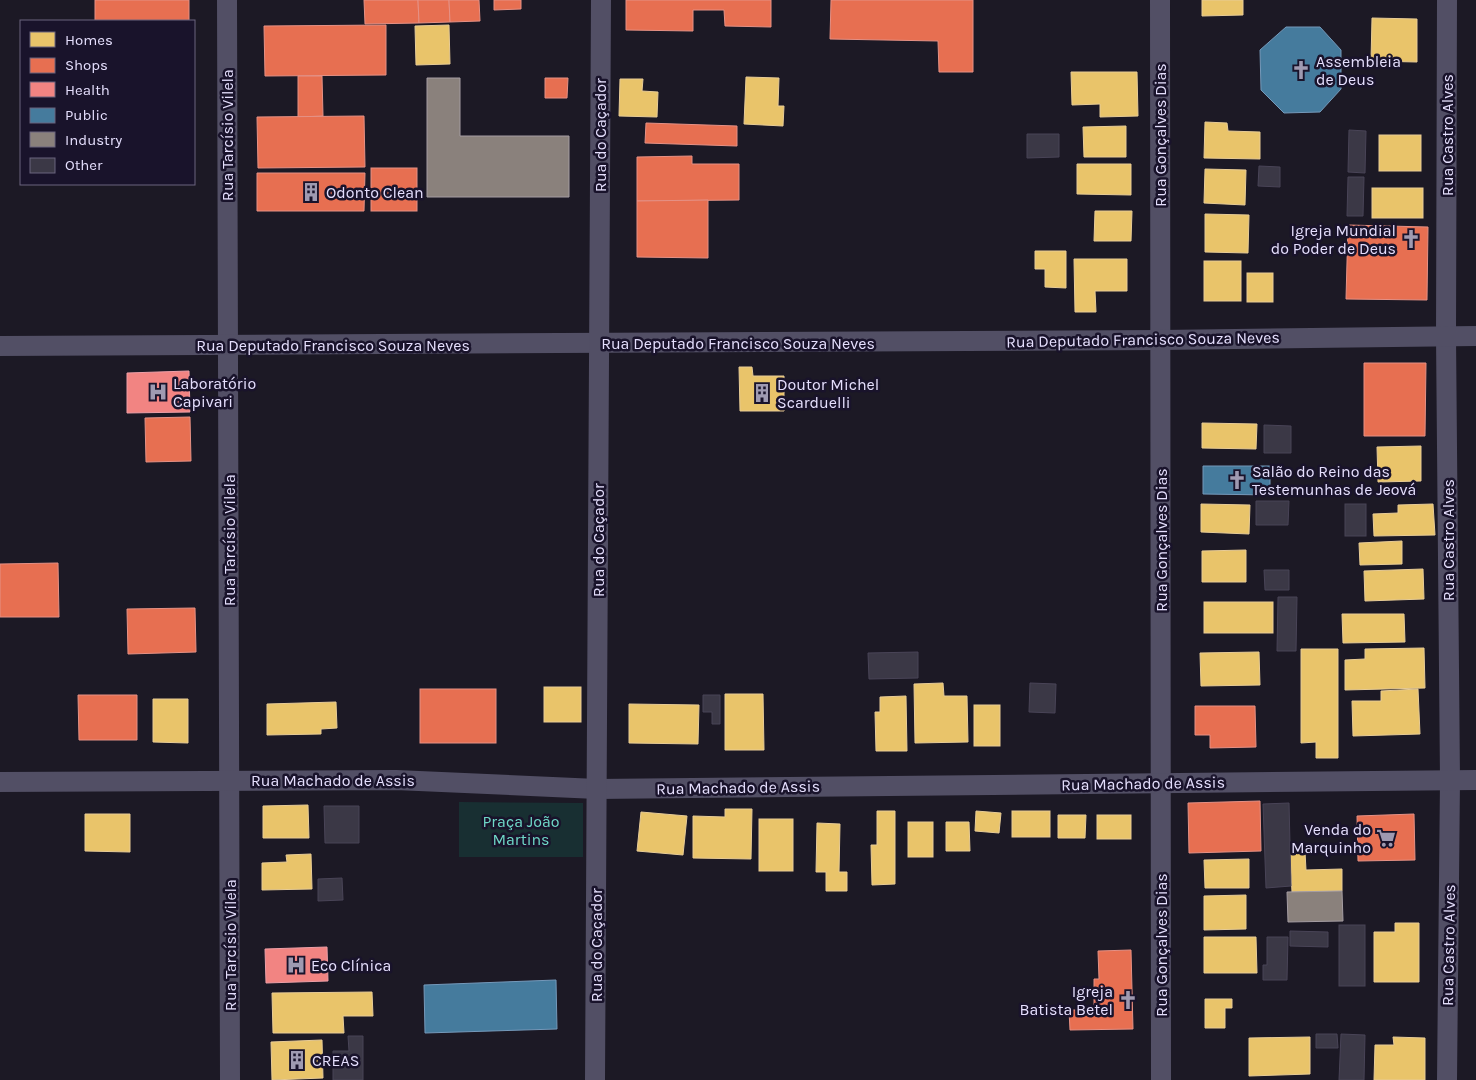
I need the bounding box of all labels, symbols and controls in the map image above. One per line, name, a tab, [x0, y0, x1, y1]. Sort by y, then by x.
legend	[20, 20, 195, 185]
text: Homes	[65, 31, 113, 49]
place label: Assembleia de Deus	[1316, 52, 1401, 89]
text: Shops	[65, 56, 108, 74]
church icon: Assembleia de Deus	[1290, 59, 1312, 81]
street label: Rua Gonçalves Dias	[1151, 63, 1170, 207]
street label: Rua Tarcísio Vilela	[218, 69, 237, 201]
street label: Rua Castro Alves	[1438, 74, 1457, 196]
street label: Rua do Caçador	[591, 78, 610, 192]
text: Health	[65, 81, 110, 99]
text: Public	[65, 106, 108, 124]
text: Industry	[65, 131, 122, 149]
text: Other	[65, 156, 103, 174]
building icon: Odonto Clean	[300, 181, 322, 203]
place label: Odonto Clean	[326, 183, 424, 202]
place label: Igreja Mundial do Poder de Deus	[1271, 221, 1396, 258]
church icon: Igreja Mundial do Poder de Deus	[1400, 228, 1422, 250]
street label: Rua Deputado Francisco Souza Neves	[1006, 328, 1280, 351]
street label: Rua Deputado Francisco Souza Neves	[601, 334, 875, 353]
street label: Rua Deputado Francisco Souza Neves	[196, 336, 470, 355]
place label: Laboratório Capivari	[173, 374, 256, 411]
place label: Doutor Michel Scarduelli	[777, 375, 879, 412]
hospital icon: Laboratório Capivari	[147, 381, 169, 403]
building icon: Doutor Michel Scarduelli	[751, 382, 773, 404]
place label: Salão do Reino das Testemunhas de Jeová	[1252, 462, 1416, 499]
street label: Rua Gonçalves Dias	[1152, 468, 1171, 612]
church icon: Salão do Reino das Testemunhas de Jeová	[1226, 469, 1248, 491]
street label: Rua Tarcísio Vilela	[220, 474, 239, 606]
street label: Rua Castro Alves	[1439, 479, 1458, 601]
street label: Rua do Caçador	[589, 483, 608, 597]
street label: Rua Machado de Assis	[251, 771, 415, 790]
street label: Rua Machado de Assis	[1061, 773, 1225, 794]
street label: Rua Machado de Assis	[656, 777, 820, 798]
park label: Praça João Martins	[482, 812, 560, 849]
place label: Venda do Marquinho	[1291, 820, 1371, 857]
supermarket icon: Venda do Marquinho	[1375, 827, 1397, 849]
street label: Rua Gonçalves Dias	[1152, 873, 1171, 1017]
street label: Rua Tarcísio Vilela	[221, 879, 240, 1011]
street label: Rua Castro Alves	[1438, 884, 1459, 1006]
street label: Rua do Caçador	[587, 888, 606, 1002]
hospital icon: Eco Clínica	[285, 954, 307, 976]
place label: Eco Clínica	[311, 956, 391, 975]
place label: Igreja Batista Betel	[1020, 982, 1113, 1019]
church icon: Igreja Batista Betel	[1117, 989, 1139, 1011]
building icon: CREAS	[286, 1049, 308, 1071]
place label: CREAS	[312, 1051, 359, 1070]

